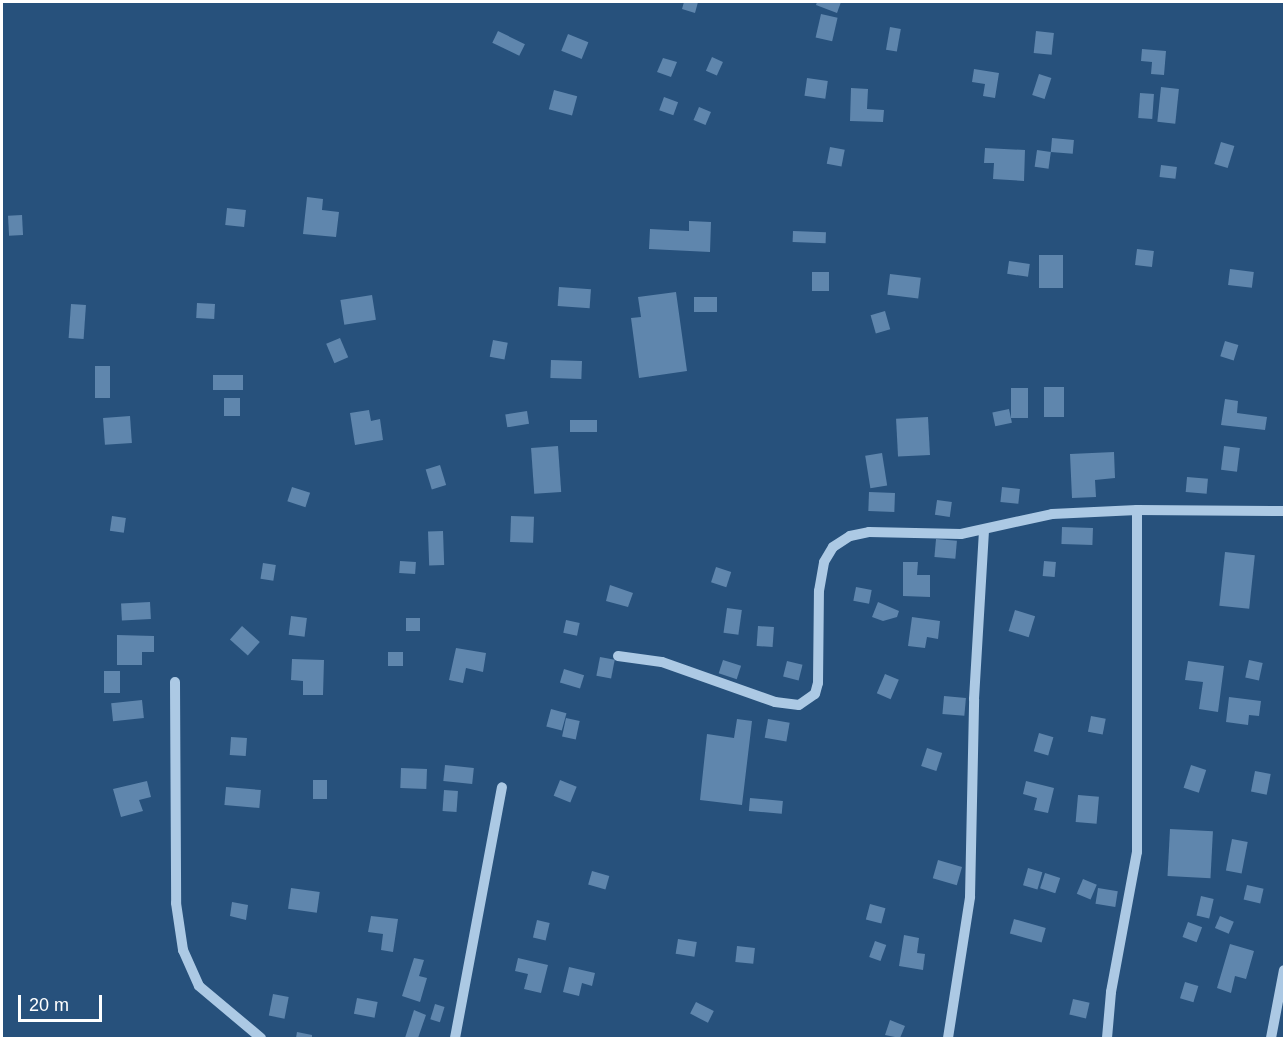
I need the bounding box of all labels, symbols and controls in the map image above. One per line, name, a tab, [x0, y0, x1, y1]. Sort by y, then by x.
scale bar	[21, 983, 105, 1021]
text: 20 m	[29, 995, 69, 1015]

